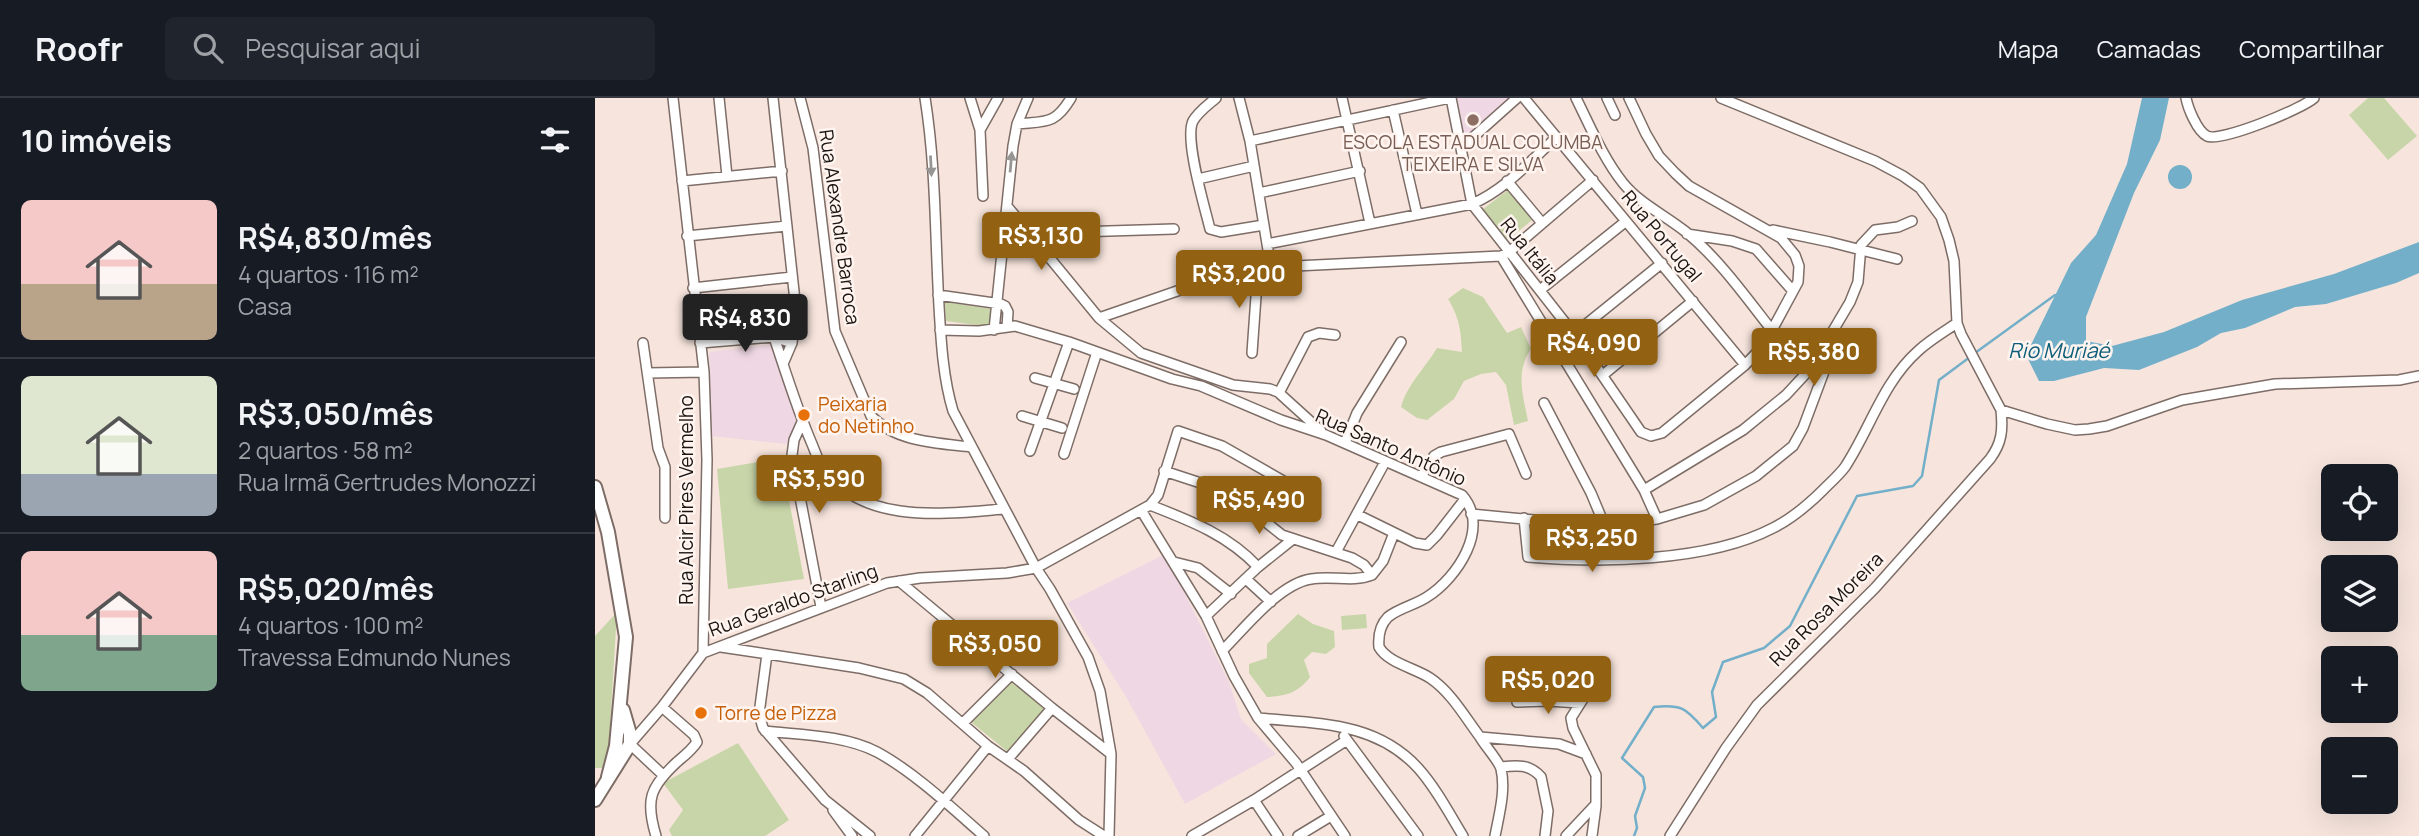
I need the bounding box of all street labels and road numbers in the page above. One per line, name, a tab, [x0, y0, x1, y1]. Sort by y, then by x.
street label: Rua Alexandre Barroca	[813, 128, 867, 326]
street label: Rua Portugal	[1616, 185, 1708, 287]
street label: Rua Itália	[1495, 212, 1565, 290]
street label: Rua Alcir Pires Vermelho	[673, 395, 699, 605]
street label: Rua Santo Antônio	[1312, 402, 1470, 492]
street label: Rua Rosa Moreira	[1763, 546, 1889, 672]
street label: Rua Geraldo Starling	[705, 557, 881, 643]

